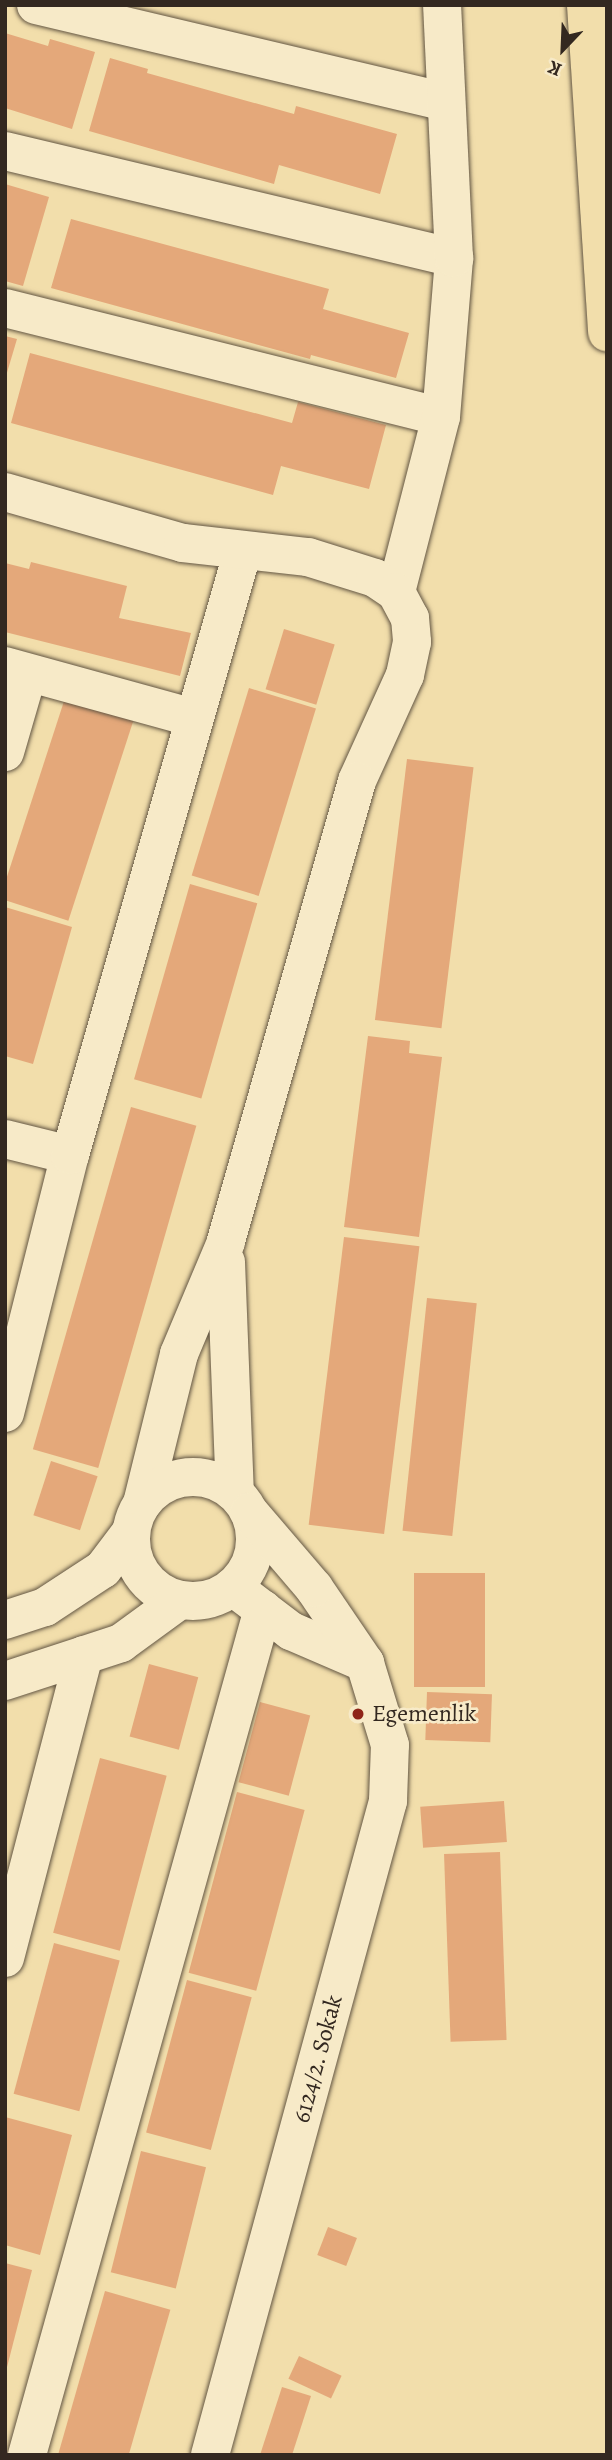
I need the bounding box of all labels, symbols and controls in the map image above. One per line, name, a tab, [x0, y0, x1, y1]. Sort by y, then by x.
north arrow	[528, 14, 598, 84]
text: K	[544, 54, 566, 83]
place label: Egemenlik	[372, 1700, 476, 1728]
marker: Egemenlik	[350, 1706, 366, 1722]
street label: 6124/2. Sokak	[287, 1992, 349, 2126]

